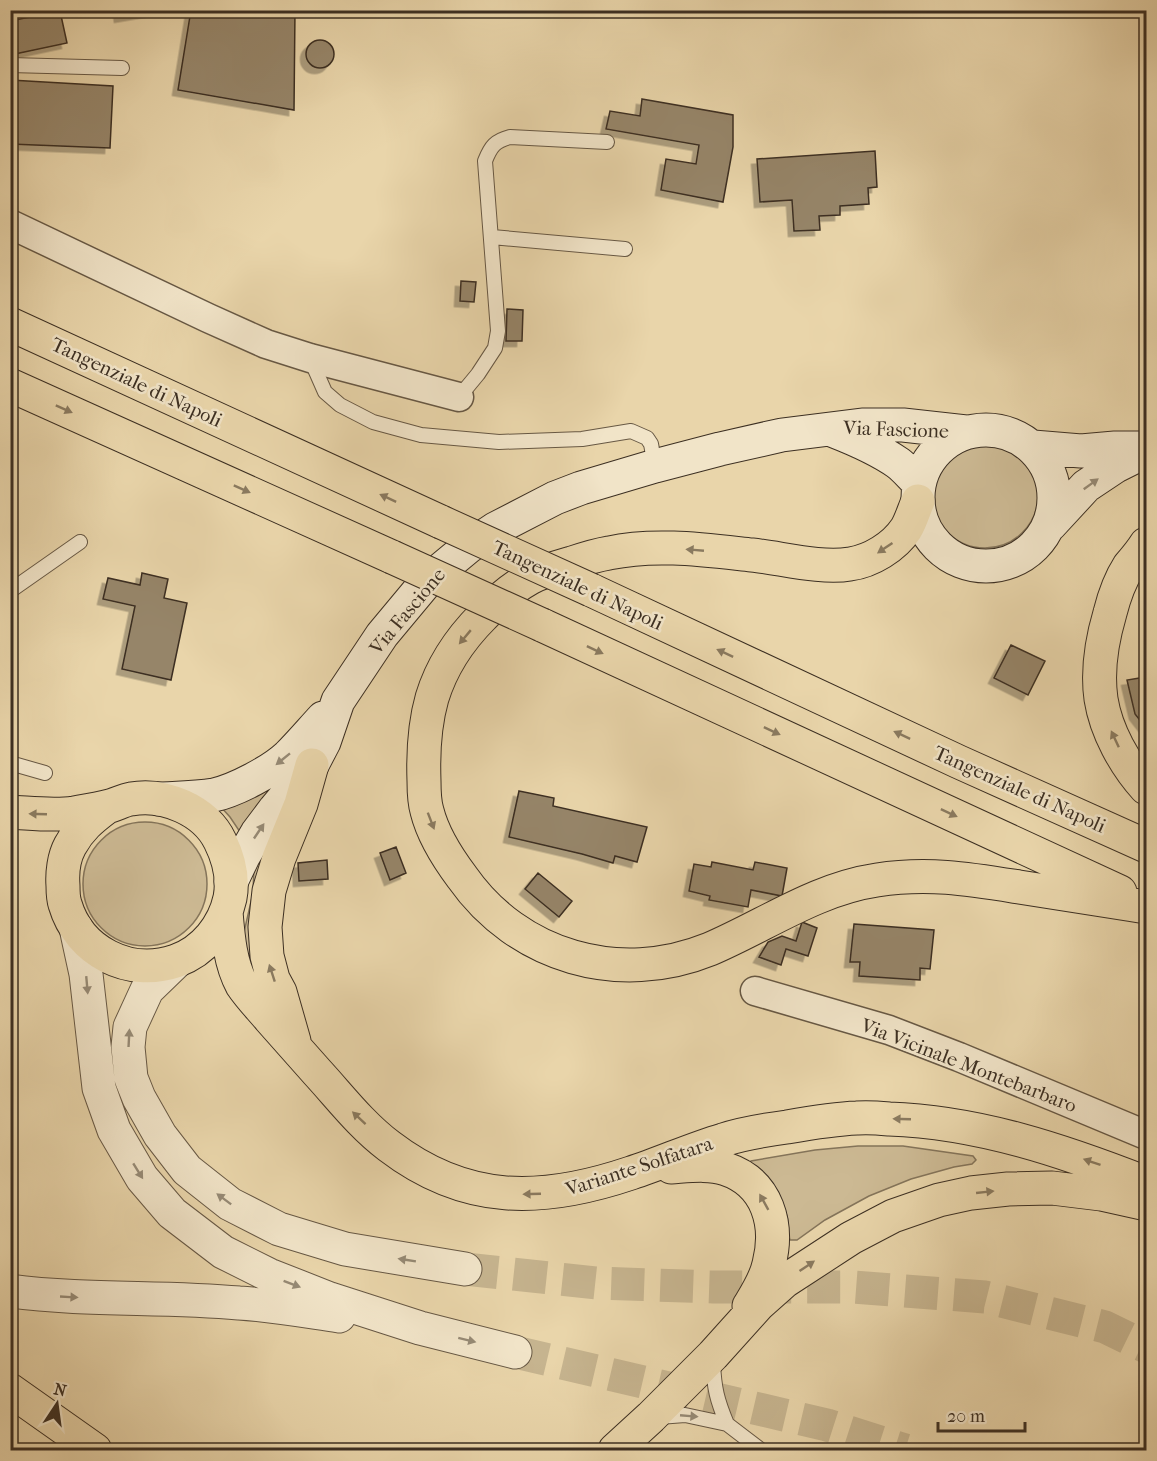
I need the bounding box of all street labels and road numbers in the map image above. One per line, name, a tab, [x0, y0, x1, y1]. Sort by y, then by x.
street label: Tangenziale di Napoli	[48, 333, 226, 432]
street label: Via Fascione	[842, 416, 949, 443]
street label: Tangenziale di Napoli	[489, 536, 667, 635]
street label: Via Fascione	[364, 563, 450, 660]
street label: Tangenziale di Napoli	[930, 741, 1109, 838]
street label: Via Vicinale Montebarbaro	[857, 1013, 1080, 1117]
street label: Variante Solfatara	[562, 1132, 716, 1201]

